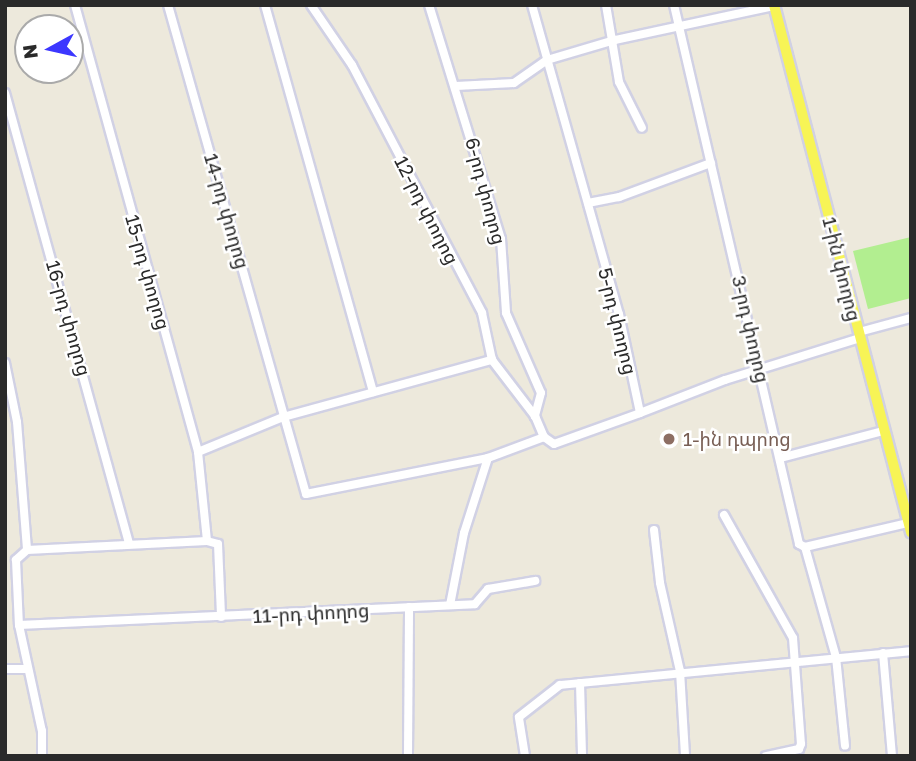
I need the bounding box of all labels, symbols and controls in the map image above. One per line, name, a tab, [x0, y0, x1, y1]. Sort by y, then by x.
north arrow	[14, 14, 84, 84]
text: N	[17, 43, 42, 60]
street label: 6-րդ փողոց	[461, 135, 511, 247]
street label: 14-րդ փողոց	[200, 151, 254, 271]
street label: 12-րդ փողոց	[390, 152, 464, 268]
street label: 15-րդ փողոց	[121, 212, 175, 332]
street label: 1-ին փողոց	[818, 215, 866, 323]
street label: 16-րդ փողոց	[42, 258, 96, 378]
street label: 5-րդ փողոց	[594, 265, 642, 377]
street label: 3-րդ փողոց	[728, 273, 774, 385]
place label: 1-ին դպրոց	[683, 428, 791, 450]
marker: 1-ին դպրոց	[661, 431, 677, 447]
street label: 11-րդ փողոց	[252, 599, 370, 627]

